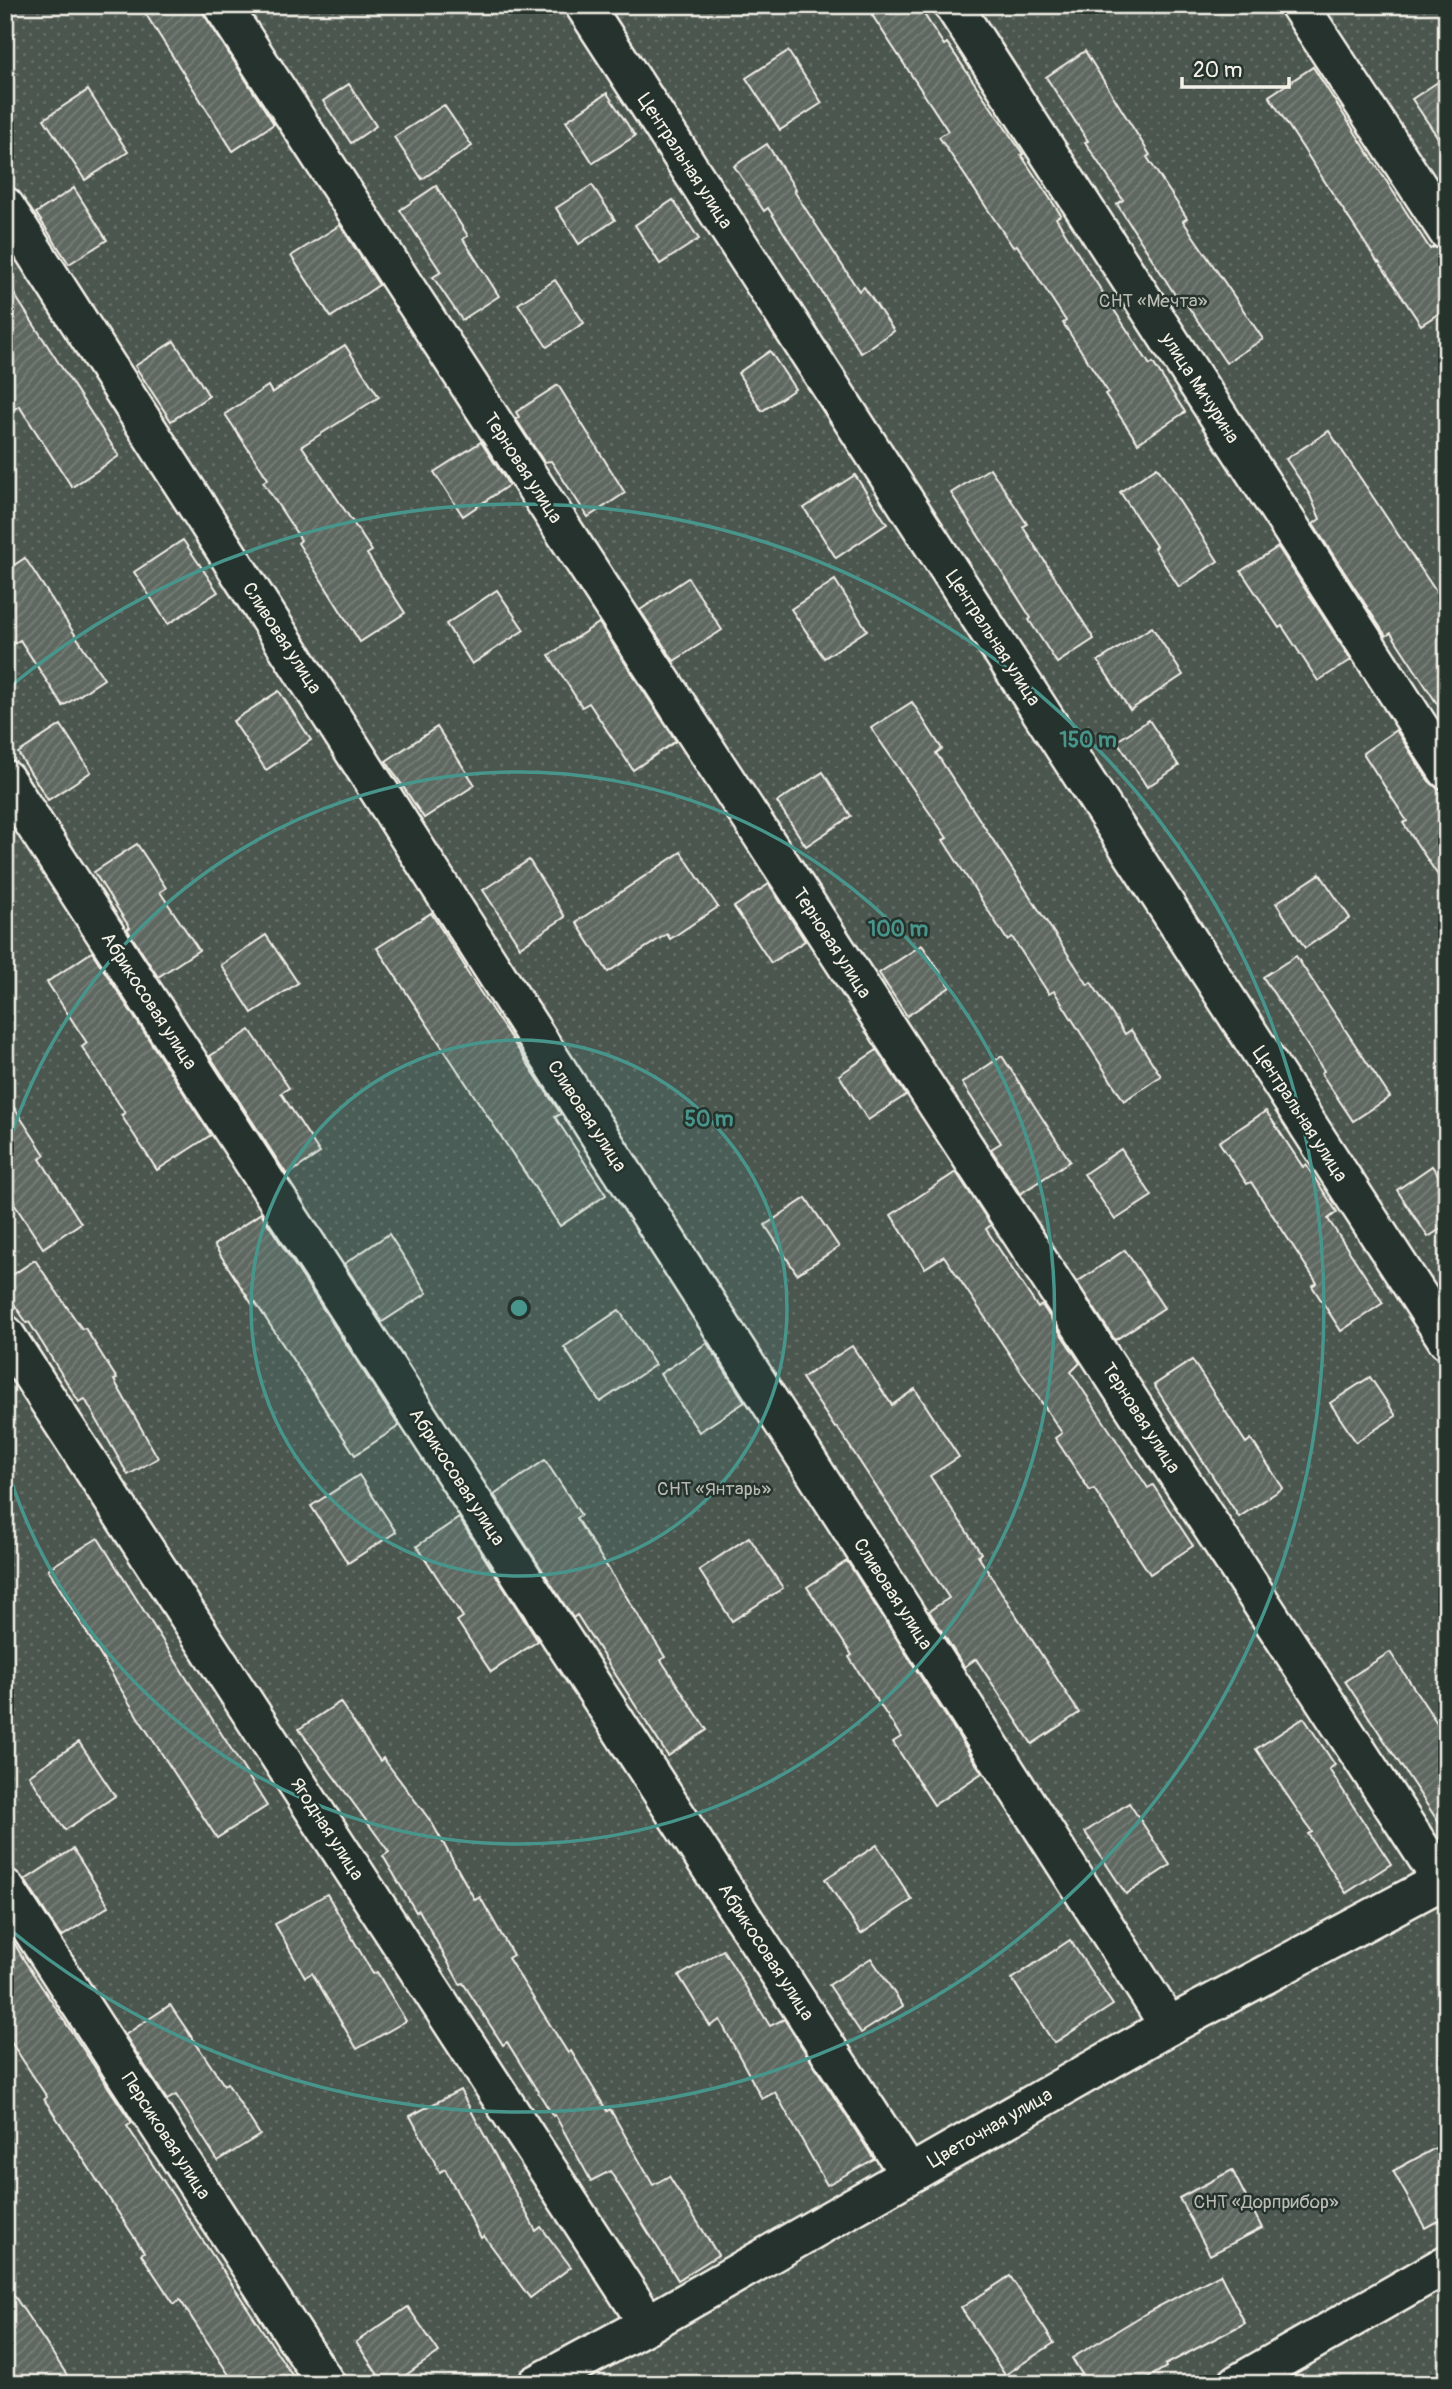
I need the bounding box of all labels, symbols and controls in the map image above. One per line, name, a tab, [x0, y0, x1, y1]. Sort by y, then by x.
scale bar	[1182, 46, 1289, 90]
text: 20 m	[1193, 57, 1242, 84]
street label: Центральная улица	[632, 89, 738, 234]
park label: СНТ «Мечта»	[1099, 289, 1208, 313]
street label: улица Мичурина	[1155, 327, 1245, 448]
street label: Терновая улица	[478, 408, 568, 528]
street label: Центральная улица	[940, 566, 1046, 711]
street label: Сливовая улица	[237, 578, 327, 698]
text: 150 m	[1059, 727, 1117, 754]
street label: Терновая улица	[787, 883, 877, 1003]
text: 100 m	[868, 916, 928, 943]
street label: Абрикосовая улица	[96, 928, 202, 1074]
street label: Центральная улица	[1247, 1042, 1353, 1187]
street label: Сливовая улица	[542, 1056, 632, 1176]
text: 50 m	[685, 1106, 734, 1133]
centre of rings	[507, 1296, 531, 1320]
street label: Терновая улица	[1096, 1358, 1186, 1478]
street label: Абрикосовая улица	[404, 1404, 510, 1550]
park label: СНТ «Янтарь»	[657, 1477, 771, 1501]
street label: Сливовая улица	[848, 1534, 938, 1654]
street label: Ягодная улица	[285, 1773, 369, 1885]
street label: Абрикосовая улица	[713, 1879, 819, 2025]
street label: Персиковая улица	[116, 2068, 216, 2204]
street label: Цветочная улица	[923, 2082, 1057, 2173]
park label: СНТ «Дорприбор»	[1193, 2190, 1339, 2214]

